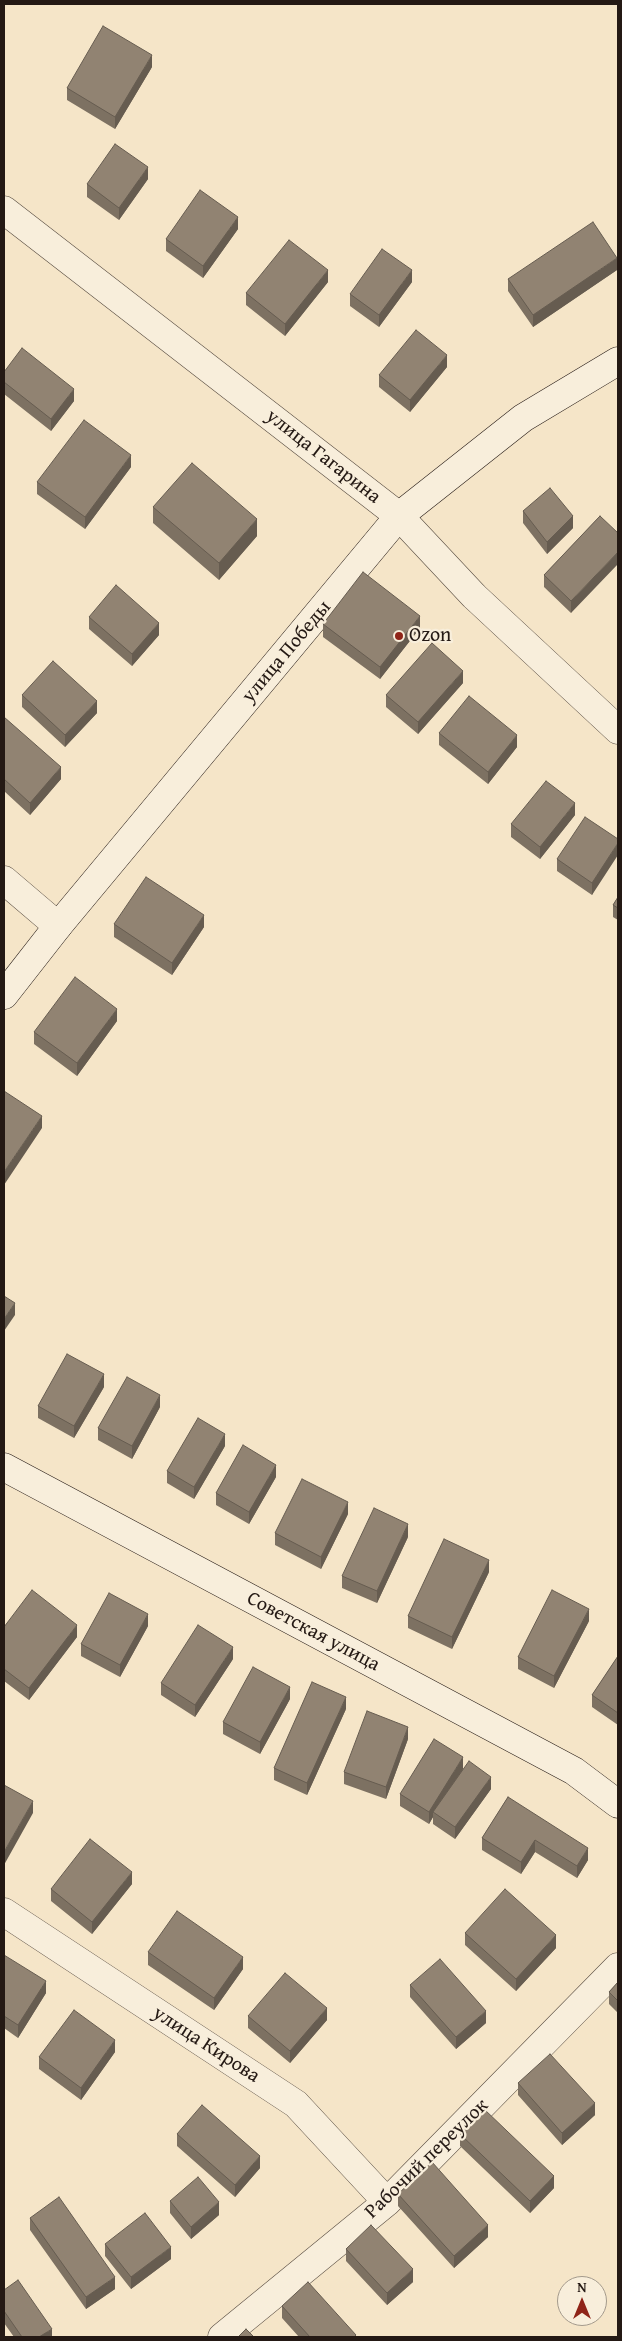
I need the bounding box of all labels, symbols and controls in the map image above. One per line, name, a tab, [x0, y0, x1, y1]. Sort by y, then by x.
street label: улица Гагарина	[261, 405, 385, 509]
street label: улица Победы	[237, 596, 337, 708]
place label: Ozon	[409, 624, 451, 648]
marker: Ozon	[393, 630, 405, 642]
street label: Советская улица	[242, 1587, 384, 1677]
street label: улица Кирова	[148, 2001, 264, 2089]
street label: Рабочий переулок	[360, 2094, 494, 2224]
north arrow	[557, 2276, 607, 2326]
text: N	[577, 2277, 587, 2297]

